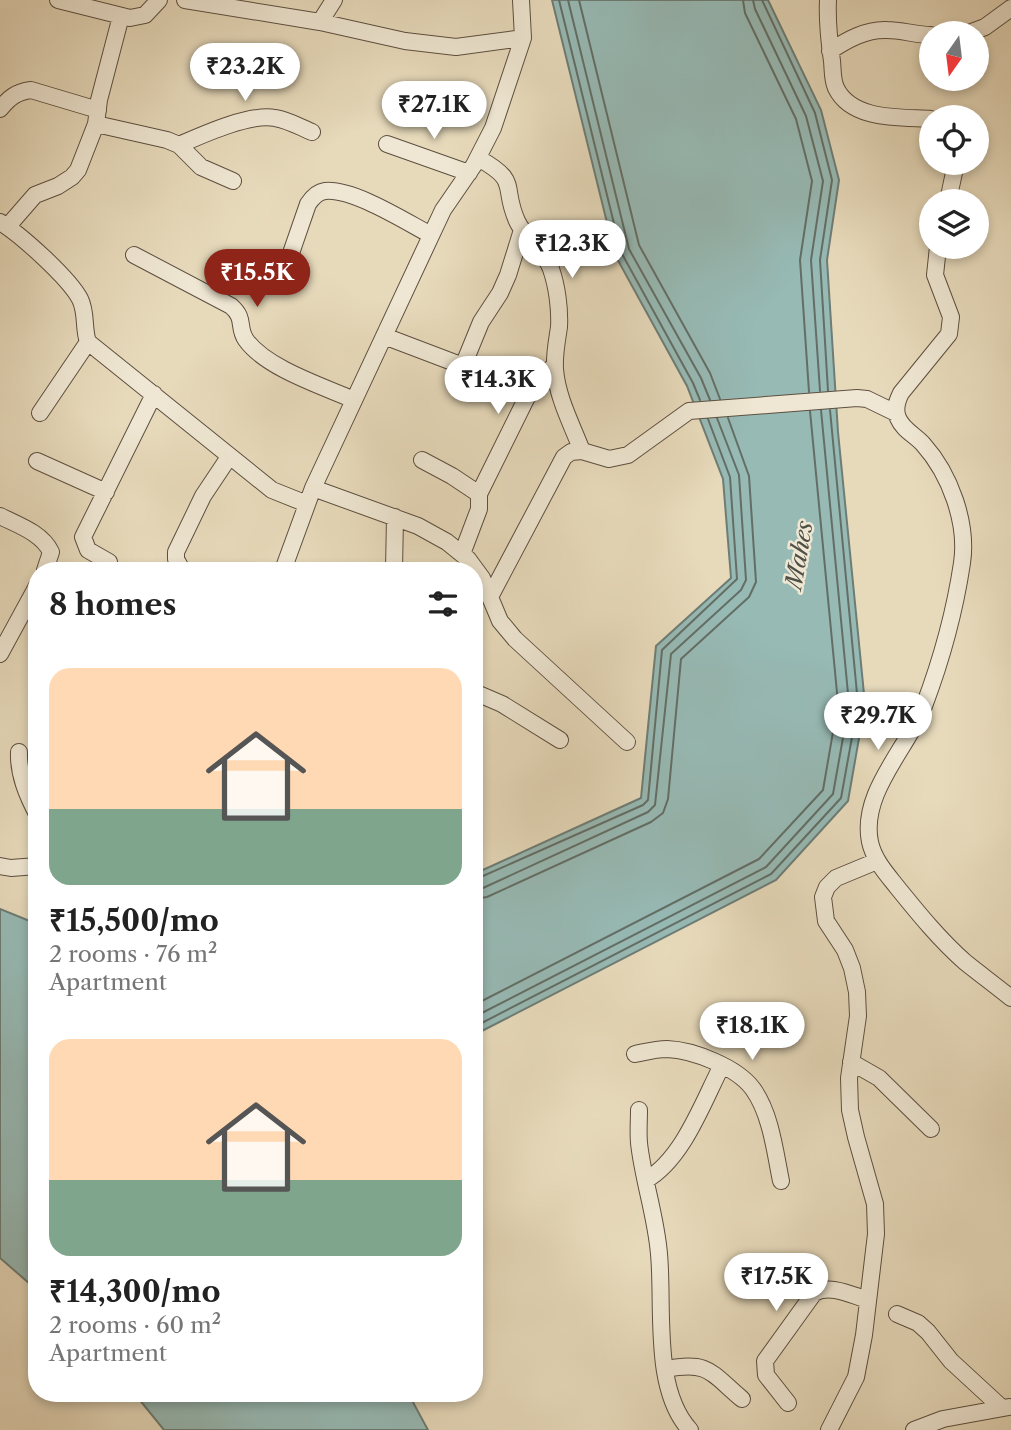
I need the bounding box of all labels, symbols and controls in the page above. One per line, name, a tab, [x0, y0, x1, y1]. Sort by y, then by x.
north arrow	[919, 21, 989, 91]
map controls	[919, 21, 989, 259]
pin: ₹23.2K	[188, 43, 302, 103]
text: ₹23.2K	[206, 52, 284, 80]
pin: ₹27.1K	[377, 82, 491, 141]
text: ₹27.1K	[398, 90, 470, 118]
button: locate	[919, 105, 989, 175]
button: layers	[919, 189, 989, 259]
pin: ₹12.3K	[515, 220, 629, 280]
text: ₹12.3K	[535, 229, 609, 257]
pin: ₹15.5K	[200, 250, 314, 309]
text: ₹15.5K	[220, 258, 294, 286]
pin: ₹14.3K	[441, 356, 555, 416]
text: ₹14.3K	[461, 365, 535, 393]
water label: Mahes	[779, 518, 819, 594]
icon: filters	[424, 585, 462, 623]
text: 8 homes	[49, 586, 176, 623]
pin: ₹29.7K	[821, 692, 935, 752]
text: ₹29.7K	[840, 701, 916, 729]
icon: home	[193, 713, 319, 839]
text: ₹15,500/mo	[49, 902, 219, 939]
text: 2 rooms · 76 m²	[49, 940, 217, 968]
text: Apartment	[49, 968, 167, 996]
pin: ₹18.1K	[695, 1002, 809, 1062]
text: ₹18.1K	[716, 1011, 788, 1039]
icon: home	[193, 1084, 319, 1210]
pin: ₹17.5K	[719, 1254, 833, 1313]
text: ₹17.5K	[740, 1262, 812, 1290]
text: ₹14,300/mo	[49, 1273, 221, 1310]
text: 2 rooms · 60 m²	[49, 1311, 221, 1339]
text: Apartment	[49, 1339, 167, 1367]

